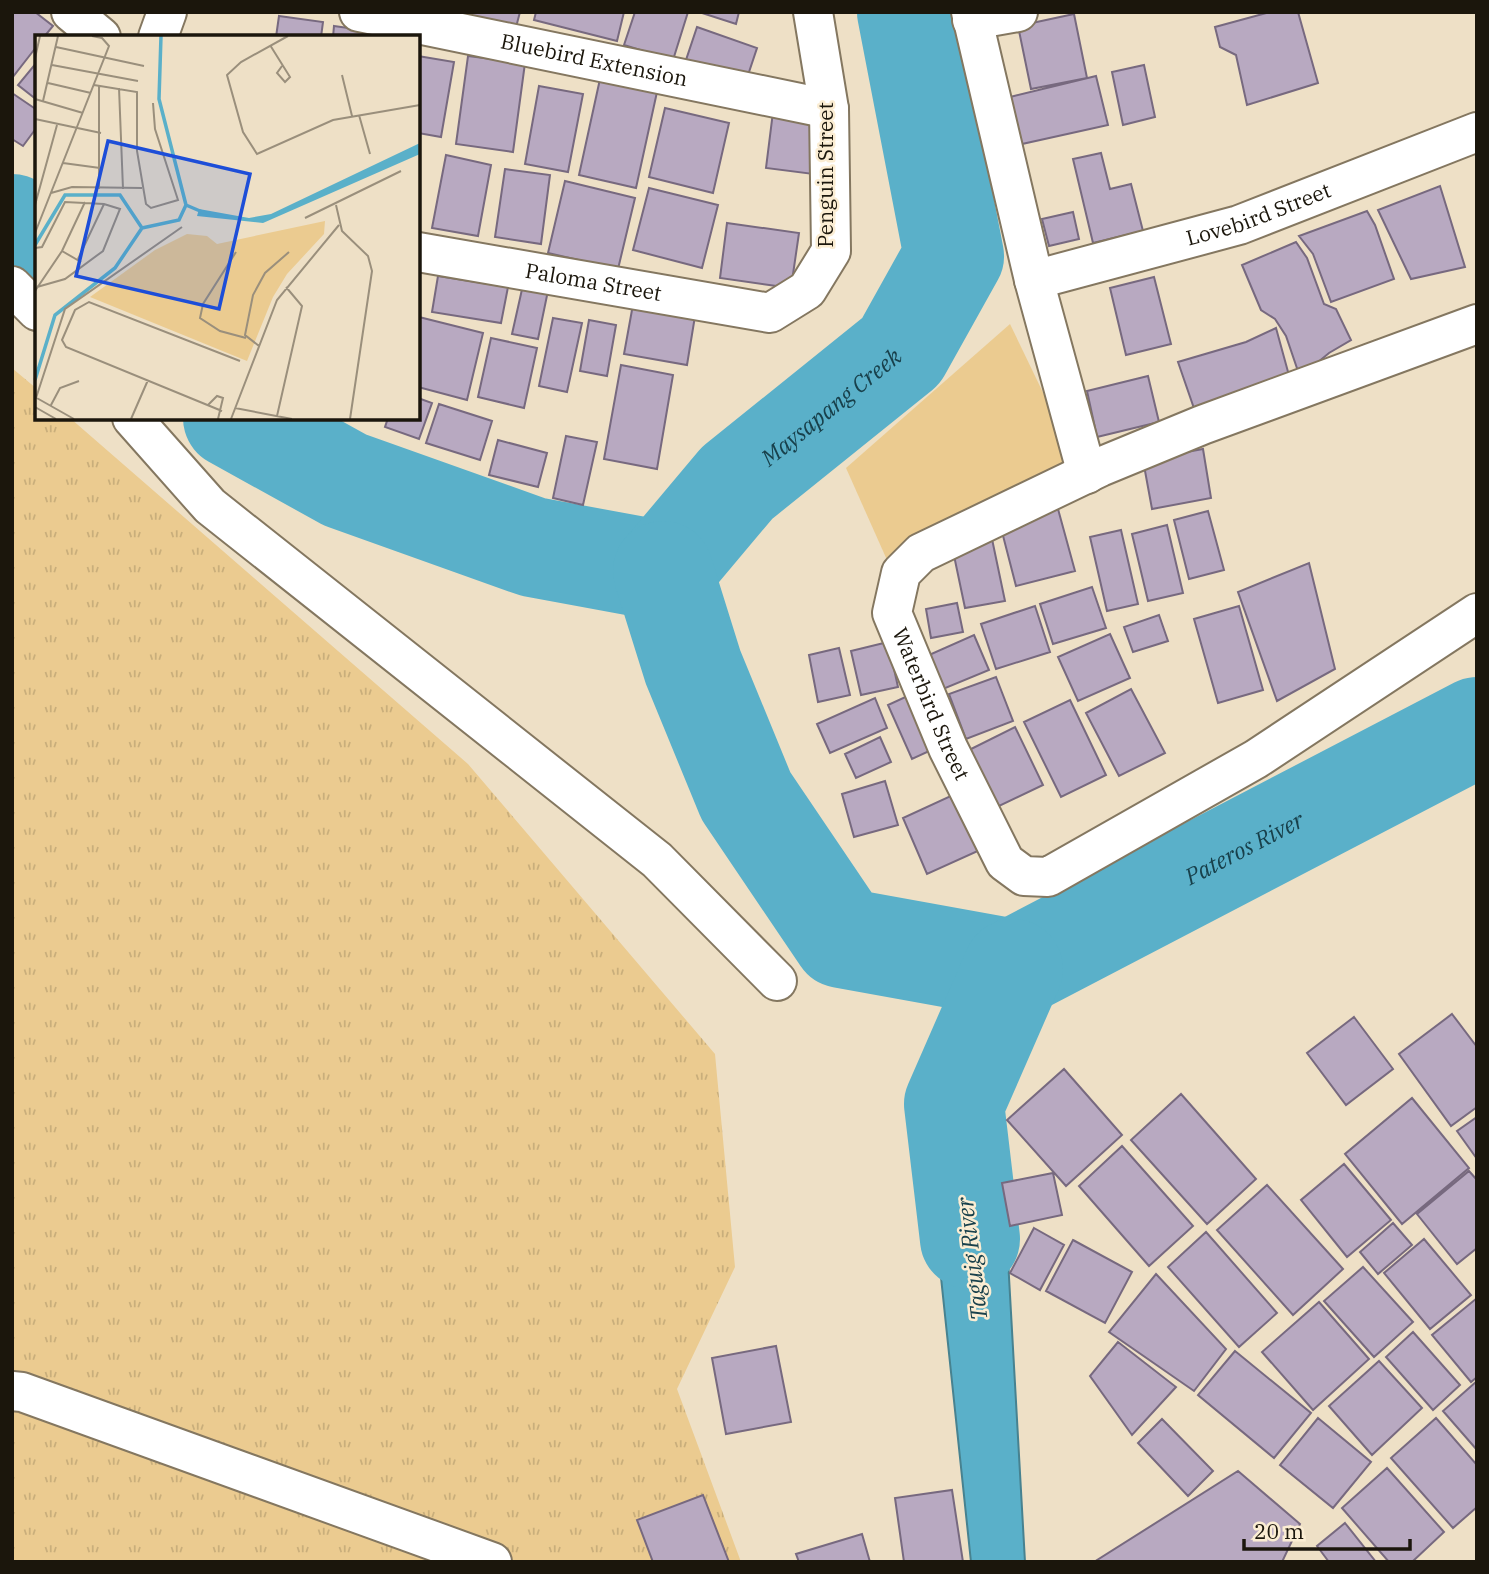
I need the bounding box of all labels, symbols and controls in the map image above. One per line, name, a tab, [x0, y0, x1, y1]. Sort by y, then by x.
street label: Bluebird Extension	[498, 27, 690, 92]
inset map	[35, 35, 420, 420]
street label: Penguin Street	[811, 102, 839, 248]
street label: Lovebird Street	[1183, 176, 1335, 252]
street label: Paloma Street	[523, 256, 664, 307]
water label: Maysapang Creek	[754, 340, 908, 473]
street label: Waterbird Street	[887, 623, 977, 785]
water label: Pateros River	[1178, 804, 1310, 891]
water label: Taguig River	[948, 1195, 993, 1322]
scale bar	[1244, 1508, 1410, 1552]
text: 20 m	[1254, 1517, 1304, 1545]

